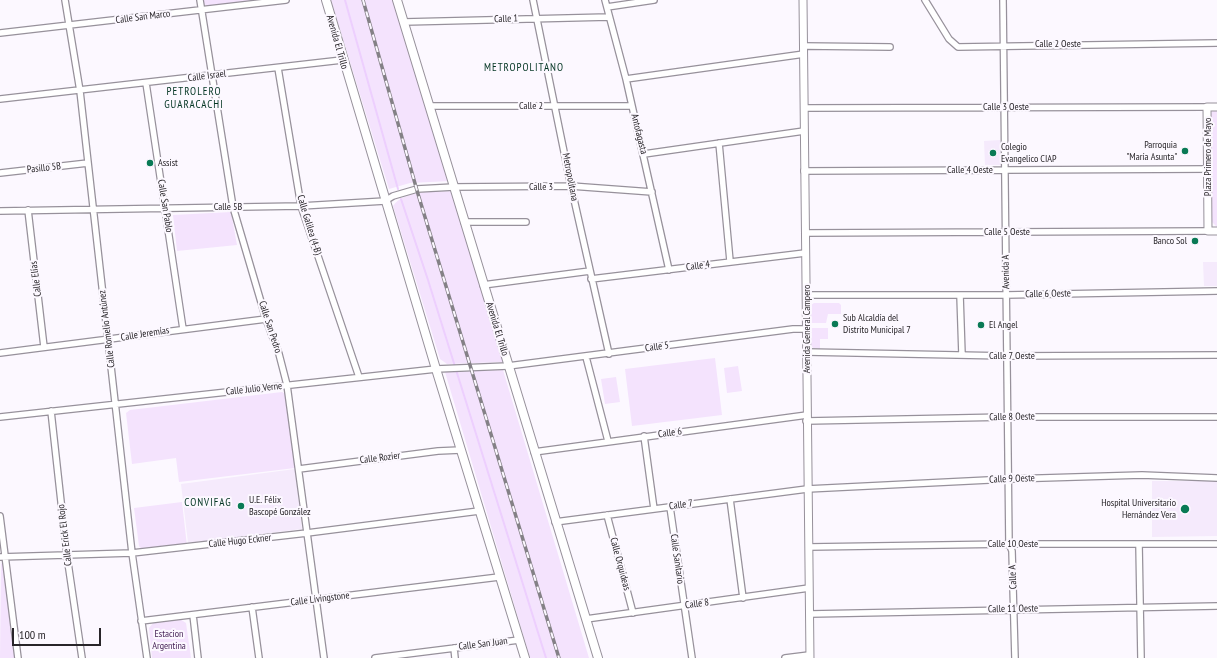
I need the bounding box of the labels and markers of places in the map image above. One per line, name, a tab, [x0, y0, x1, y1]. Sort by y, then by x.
place label: Parroquia "María Asunta"	[1126, 139, 1177, 162]
place label: Colegio Evangelico CIAP	[1001, 141, 1056, 164]
marker: Parroquia "María Asunta"	[1180, 146, 1190, 156]
marker: Colegio Evangelico CIAP	[988, 148, 998, 158]
place label: Assist	[158, 157, 178, 169]
marker: Assist	[145, 158, 155, 168]
place label: Banco Sol	[1153, 235, 1187, 247]
marker: Banco Sol	[1190, 236, 1200, 246]
place label: Sub Alcaldía del Distrito Municipal 7	[843, 312, 911, 336]
marker: Sub Alcaldía del Distrito Municipal 7	[830, 319, 840, 329]
place label: El Angel	[989, 319, 1018, 331]
marker: El Angel	[976, 320, 986, 330]
place label: U.E. Félix Bascopé González	[249, 494, 311, 518]
place label: Hospital Universitario Hernández Vera	[1101, 497, 1176, 520]
marker: U.E. Félix Bascopé González	[236, 501, 246, 511]
marker: Hospital Universitario Hernández Vera	[1179, 503, 1191, 515]

